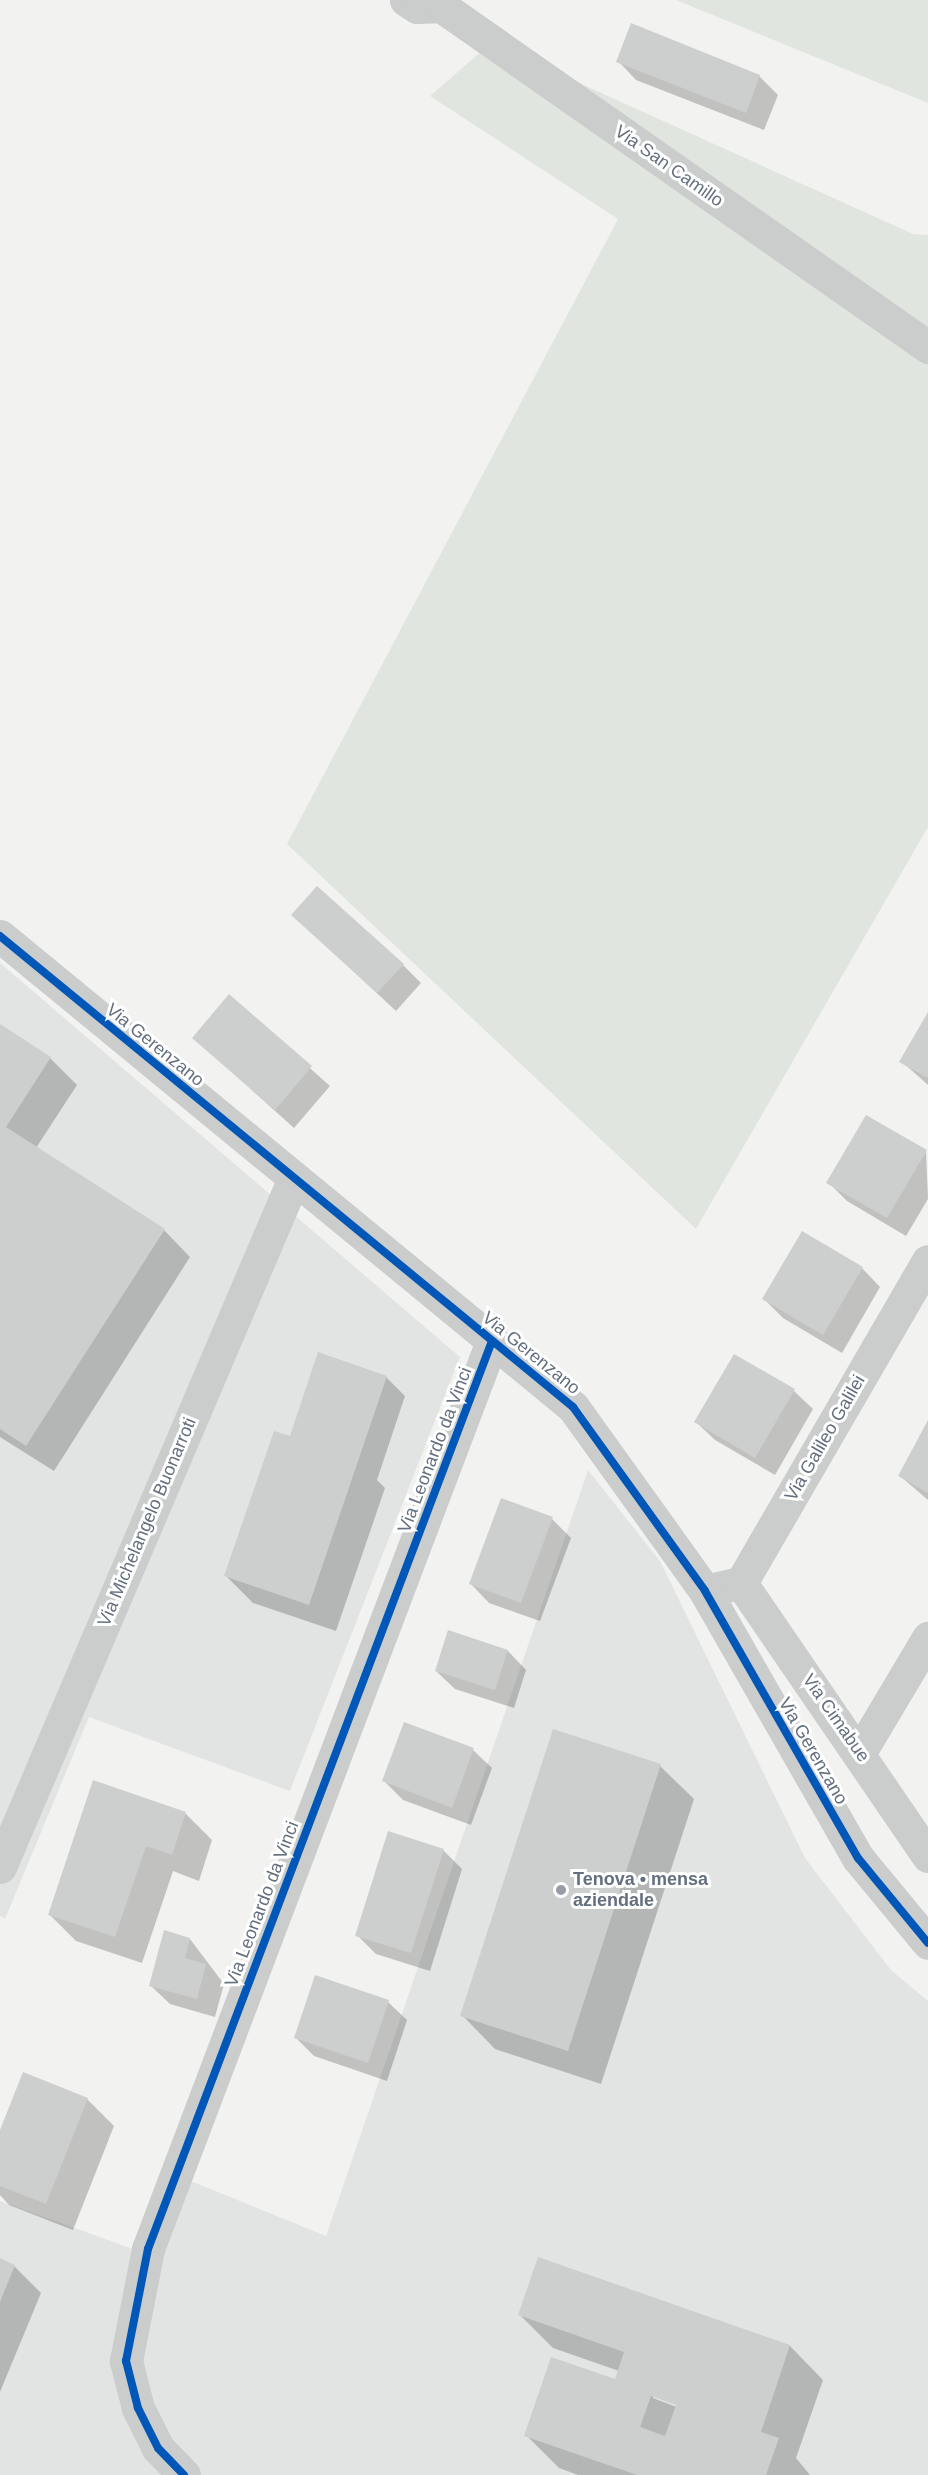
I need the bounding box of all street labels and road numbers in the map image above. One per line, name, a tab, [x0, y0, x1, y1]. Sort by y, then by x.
street label: Via San Camillo	[610, 121, 728, 211]
street label: Via Gerenzano	[102, 999, 208, 1091]
street label: Via Gerenzano	[478, 1307, 584, 1399]
street label: Via Leonardo da Vinci	[393, 1364, 477, 1536]
street label: Via Galileo Galilei	[780, 1371, 870, 1505]
street label: Via Michelangelo Buonarroti	[93, 1414, 201, 1630]
street label: Via Cimabue	[798, 1670, 874, 1766]
street label: Via Gerenzano	[774, 1694, 852, 1808]
street label: Via Leonardo da Vinci	[220, 1818, 304, 1990]

